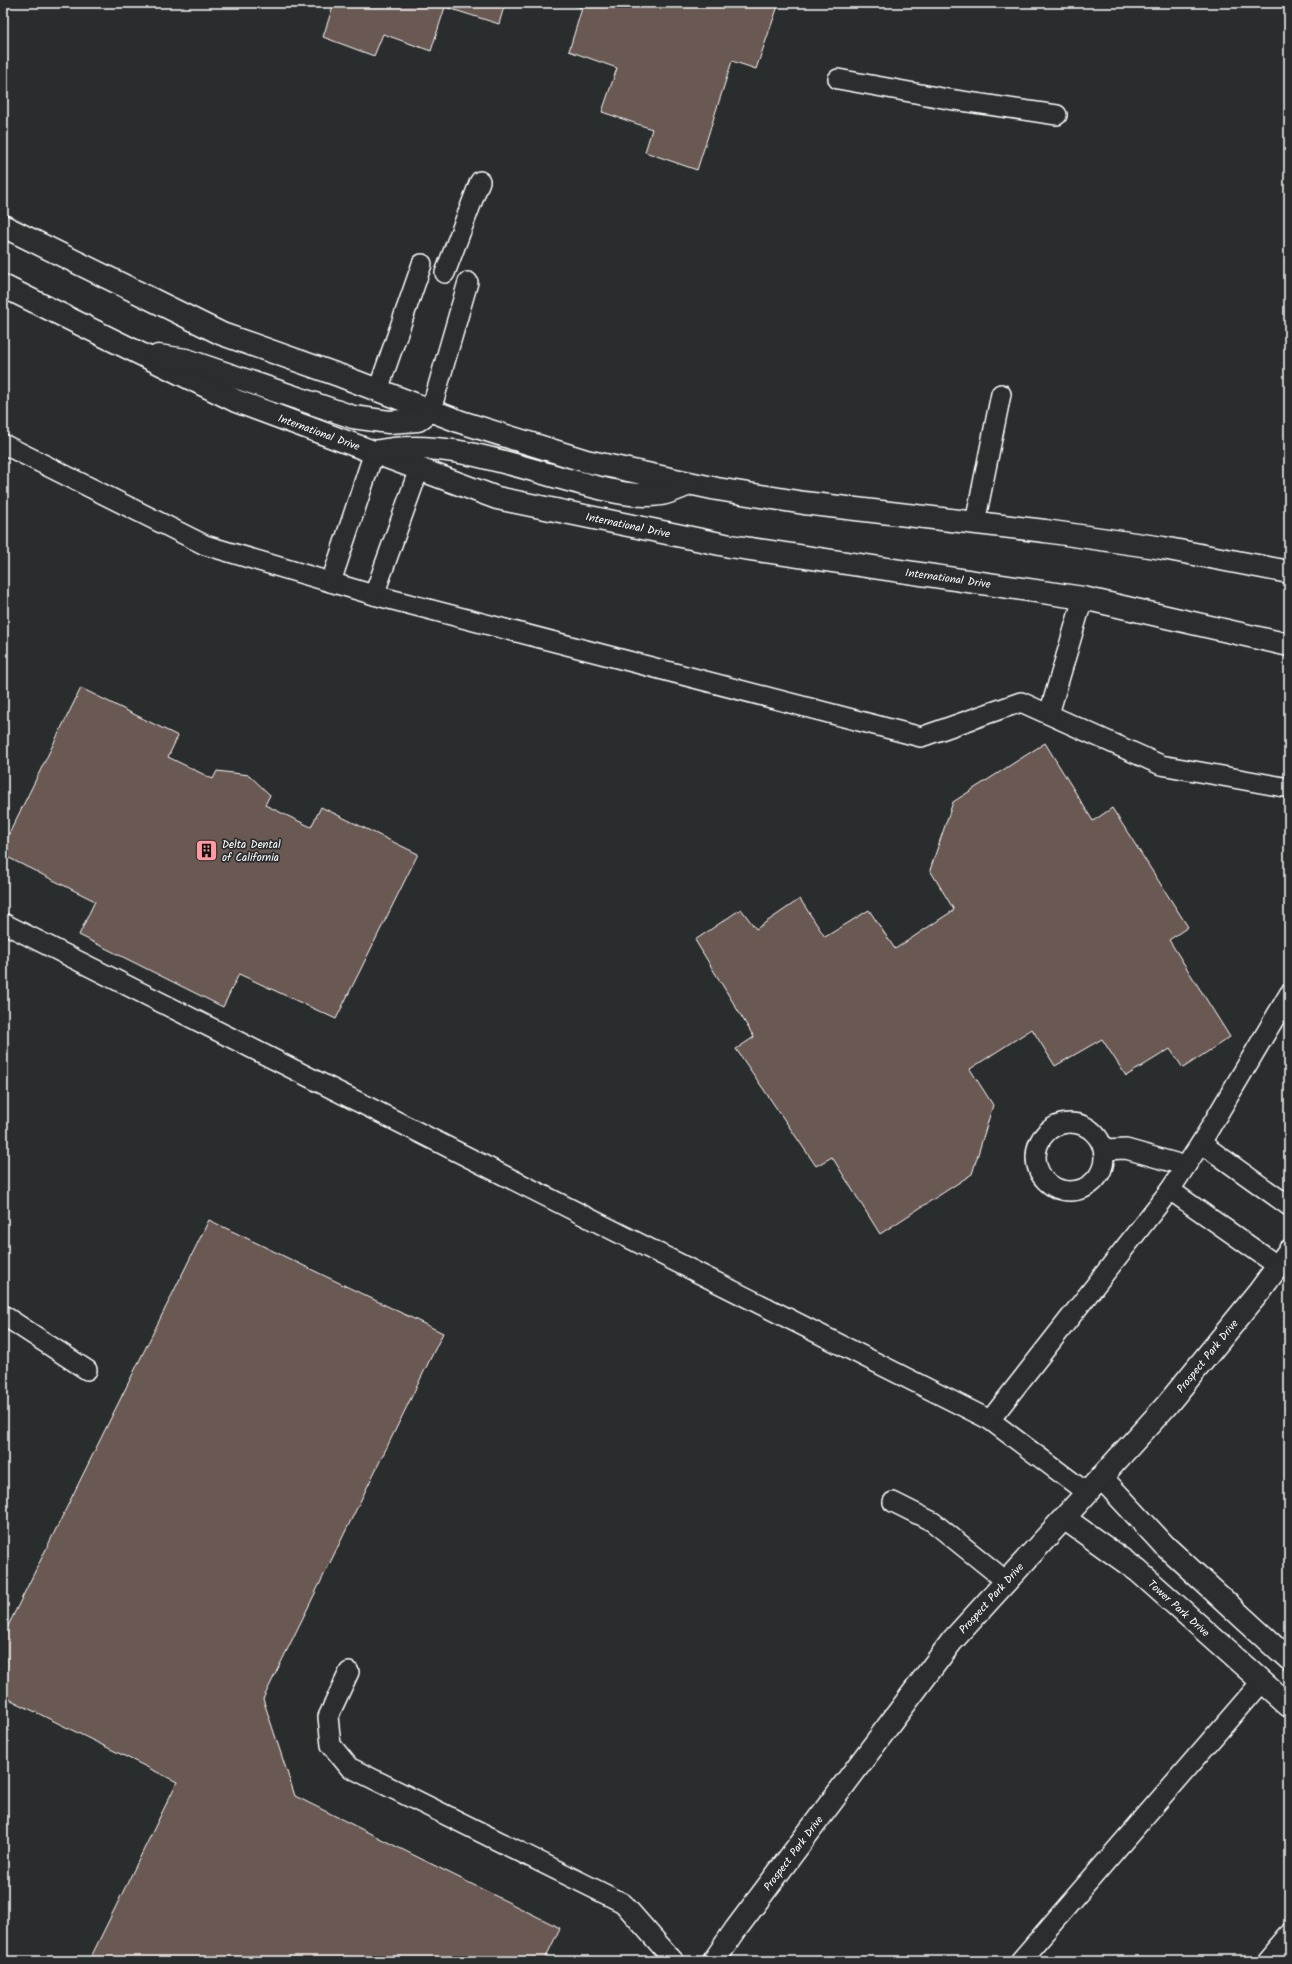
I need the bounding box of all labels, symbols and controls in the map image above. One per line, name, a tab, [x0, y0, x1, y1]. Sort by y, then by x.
street label: International Drive	[275, 410, 362, 456]
street label: International Drive	[584, 508, 672, 544]
street label: International Drive	[904, 564, 992, 594]
place label: Delta Dental of California	[222, 836, 281, 867]
building icon: Delta Dental of California	[193, 837, 219, 863]
street label: Prospect Park Drive	[1172, 1316, 1243, 1397]
street label: Prospect Park Drive	[955, 1559, 1029, 1638]
street label: Tower Park Drive	[1143, 1576, 1214, 1642]
street label: Prospect Park Drive	[759, 1812, 828, 1895]

